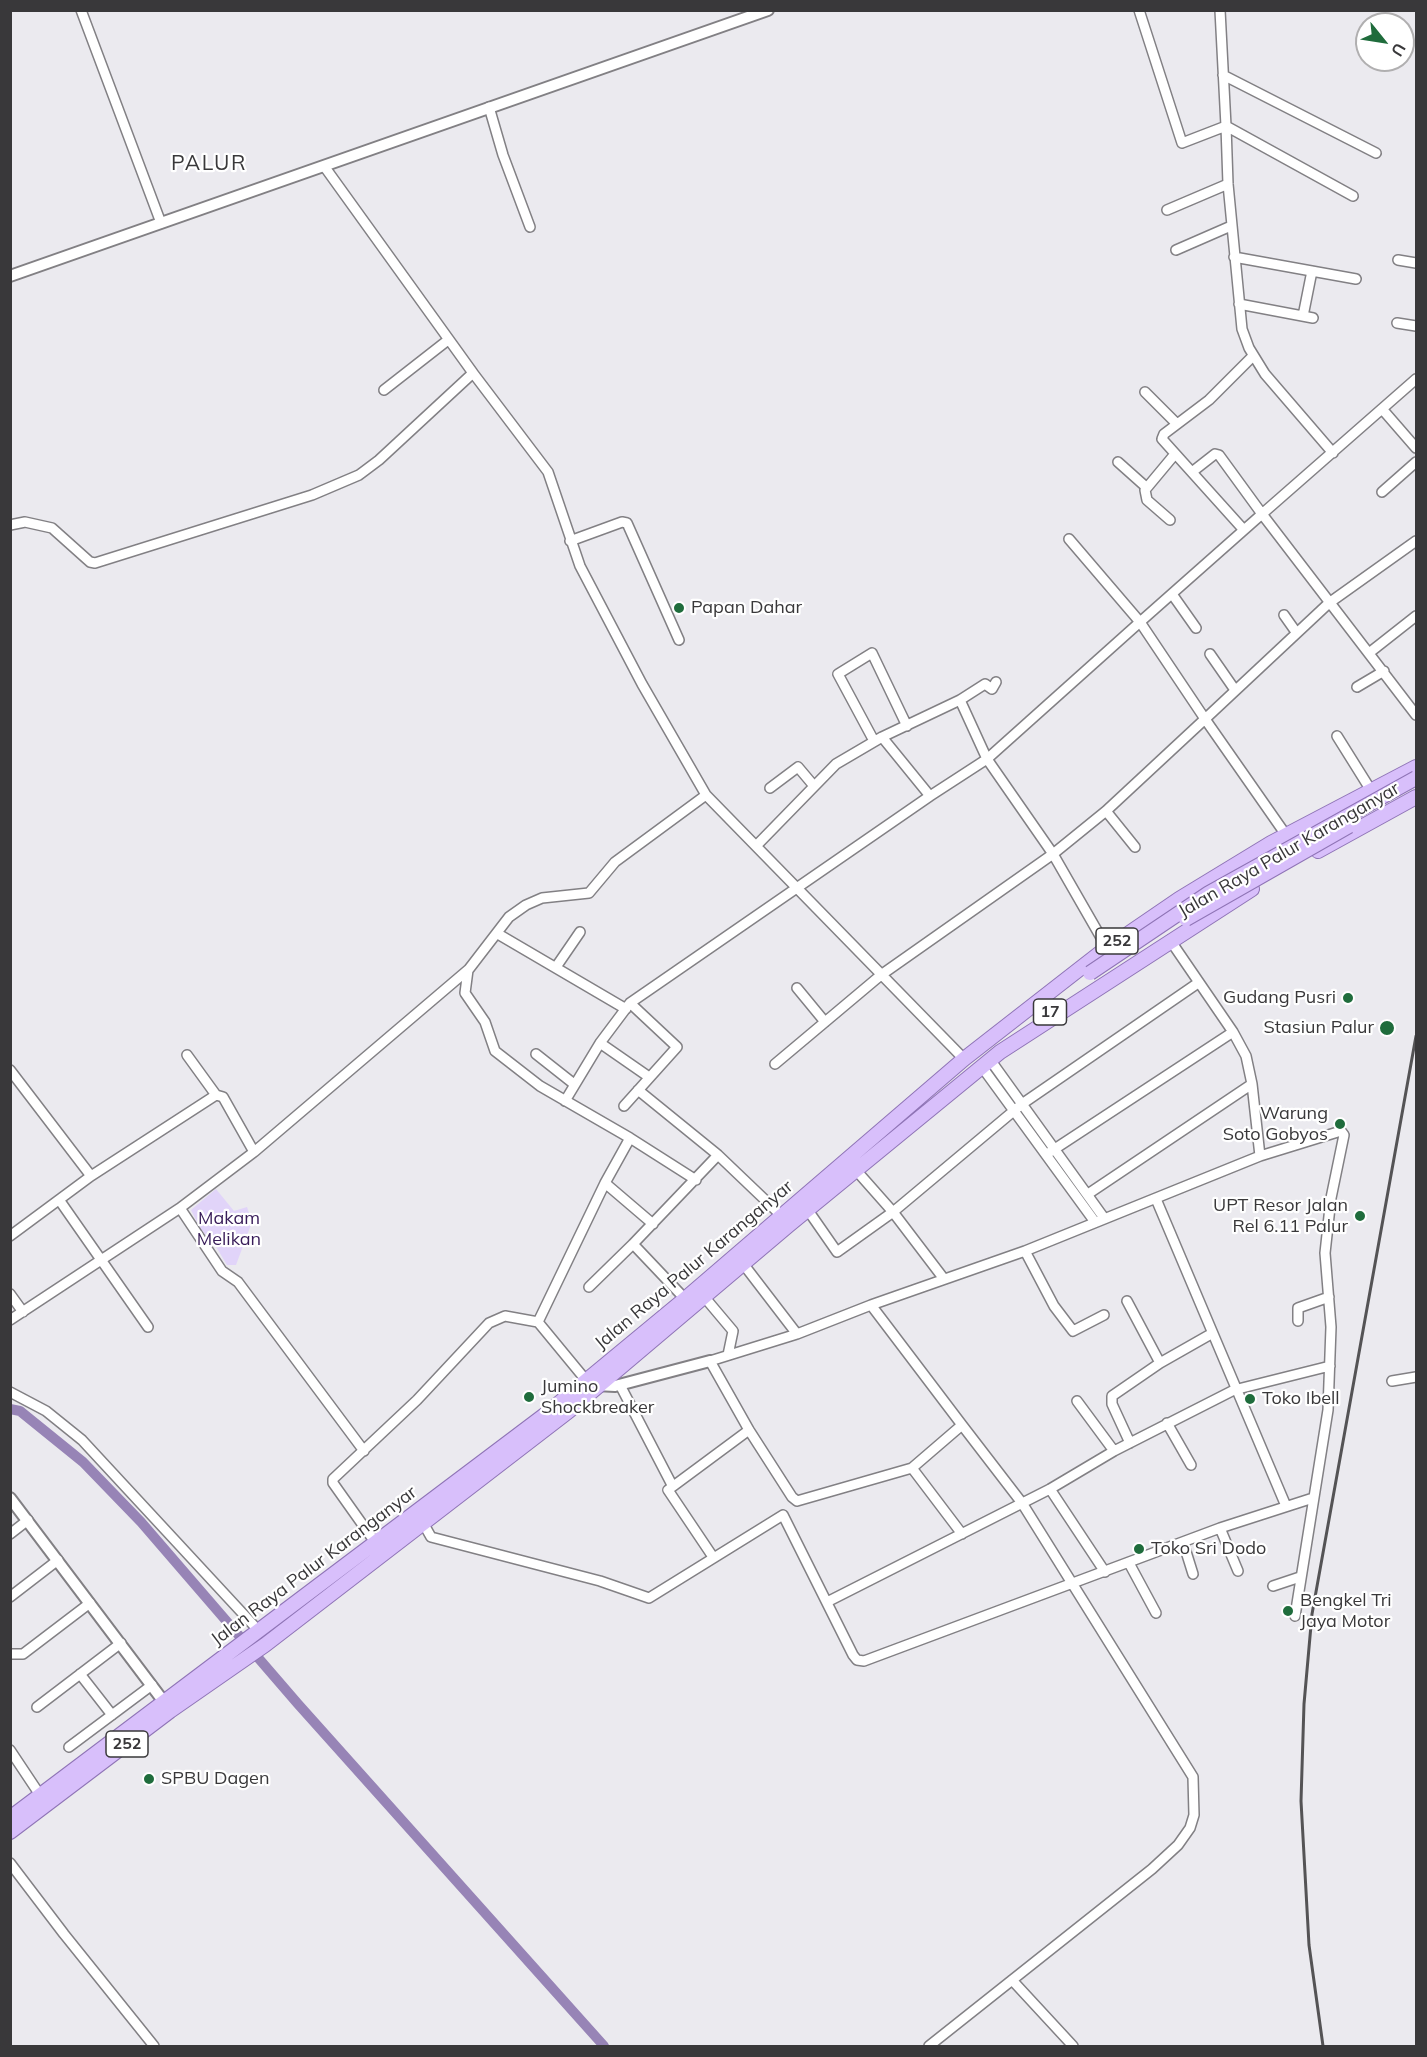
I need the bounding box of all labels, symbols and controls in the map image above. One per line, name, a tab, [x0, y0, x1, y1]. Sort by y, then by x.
north arrow	[1355, 12, 1415, 72]
text: U	[1387, 40, 1410, 60]
district label: PALUR	[171, 151, 247, 177]
place label: Papan Dahar	[691, 597, 802, 619]
marker: Papan Dahar	[672, 601, 686, 615]
street label: Jalan Raya Palur Karanganyar	[1175, 778, 1403, 922]
road number: 252	[1096, 928, 1138, 954]
place label: Gudang Pusri	[1223, 987, 1336, 1009]
marker: Gudang Pusri	[1341, 991, 1355, 1005]
road number: 17	[1034, 999, 1066, 1025]
place label: Stasiun Palur	[1264, 1017, 1374, 1039]
marker: Stasiun Palur	[1378, 1019, 1396, 1037]
place label: Warung Soto Gobyos	[1223, 1103, 1328, 1146]
marker: Warung Soto Gobyos	[1333, 1117, 1347, 1131]
street label: Jalan Raya Palur Karanganyar	[591, 1176, 797, 1354]
place label: UPT Resor Jalan Rel 6.11 Palur	[1213, 1195, 1348, 1238]
park label: Makam Melikan	[197, 1208, 261, 1250]
marker: UPT Resor Jalan Rel 6.11 Palur	[1353, 1209, 1367, 1223]
place label: Jumino Shockbreaker	[541, 1376, 654, 1418]
place label: Toko Ibell	[1262, 1388, 1340, 1410]
marker: Jumino Shockbreaker	[522, 1390, 536, 1404]
marker: Toko Ibell	[1243, 1392, 1257, 1406]
street label: Jalan Raya Palur Karanganyar	[207, 1482, 421, 1650]
place label: Toko Sri Dodo	[1151, 1538, 1266, 1560]
marker: Toko Sri Dodo	[1132, 1542, 1146, 1556]
place label: Bengkel Tri Jaya Motor	[1300, 1590, 1392, 1632]
marker: Bengkel Tri Jaya Motor	[1281, 1604, 1295, 1618]
road number: 252	[106, 1731, 148, 1757]
place label: SPBU Dagen	[161, 1768, 269, 1790]
marker: SPBU Dagen	[142, 1772, 156, 1786]

